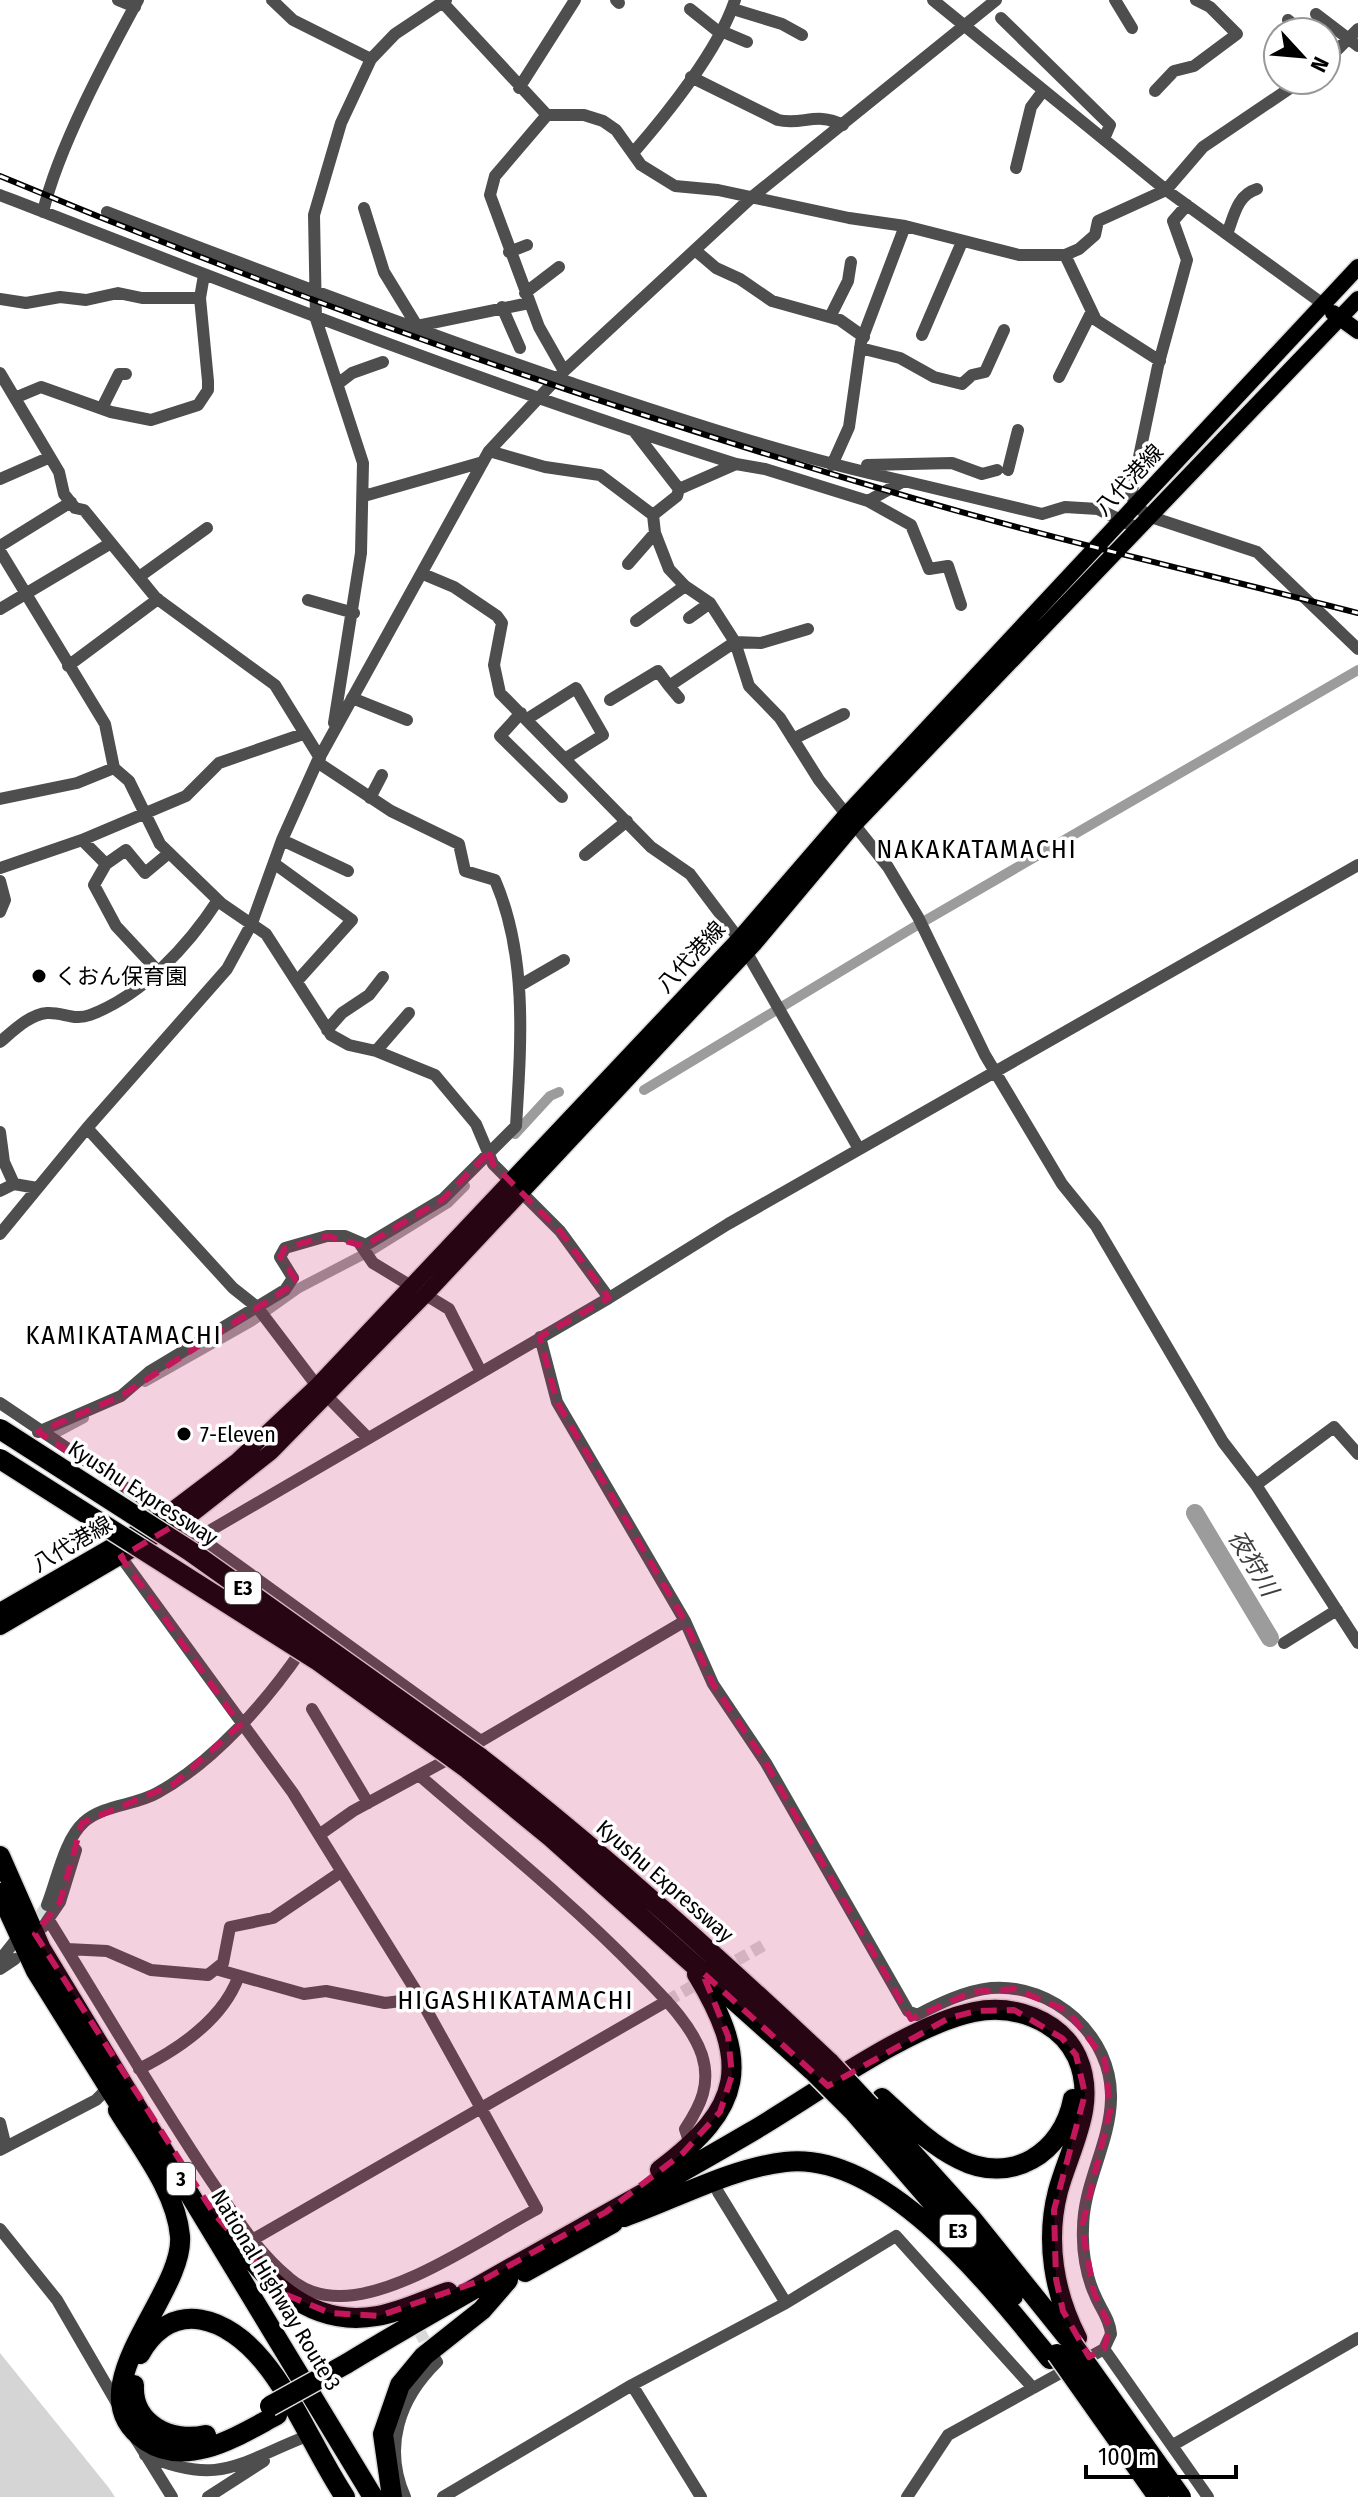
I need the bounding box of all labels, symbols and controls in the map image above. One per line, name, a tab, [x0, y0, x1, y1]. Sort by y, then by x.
north arrow	[1262, 16, 1342, 96]
text: N	[1305, 53, 1335, 76]
street label: 八代港線	[1089, 439, 1169, 521]
district label: NAKAKATAMACHI	[876, 834, 1078, 865]
street label: 八代港線	[651, 916, 731, 998]
place label: くおん保育園	[55, 963, 187, 990]
marker: くおん保育園	[30, 967, 48, 985]
district label: KAMIKATAMACHI	[26, 1320, 222, 1351]
place label: 7-Eleven	[200, 1421, 276, 1448]
marker: 7-Eleven	[175, 1425, 193, 1443]
street label: Kyushu Expressway	[63, 1435, 223, 1551]
street label: 八代港線	[27, 1510, 117, 1578]
water label: 夜狩川	[1222, 1525, 1285, 1604]
road number: E3	[225, 1572, 261, 1604]
street label: Kyushu Expressway	[591, 1814, 739, 1948]
district label: HIGASHIKATAMACHI	[398, 1985, 634, 2016]
road number: 3	[167, 2163, 195, 2195]
street label: National Highway Route 3	[205, 2185, 347, 2395]
road number: E3	[940, 2215, 976, 2247]
scale bar	[1086, 2429, 1236, 2479]
text: 100 m	[1098, 2443, 1156, 2471]

